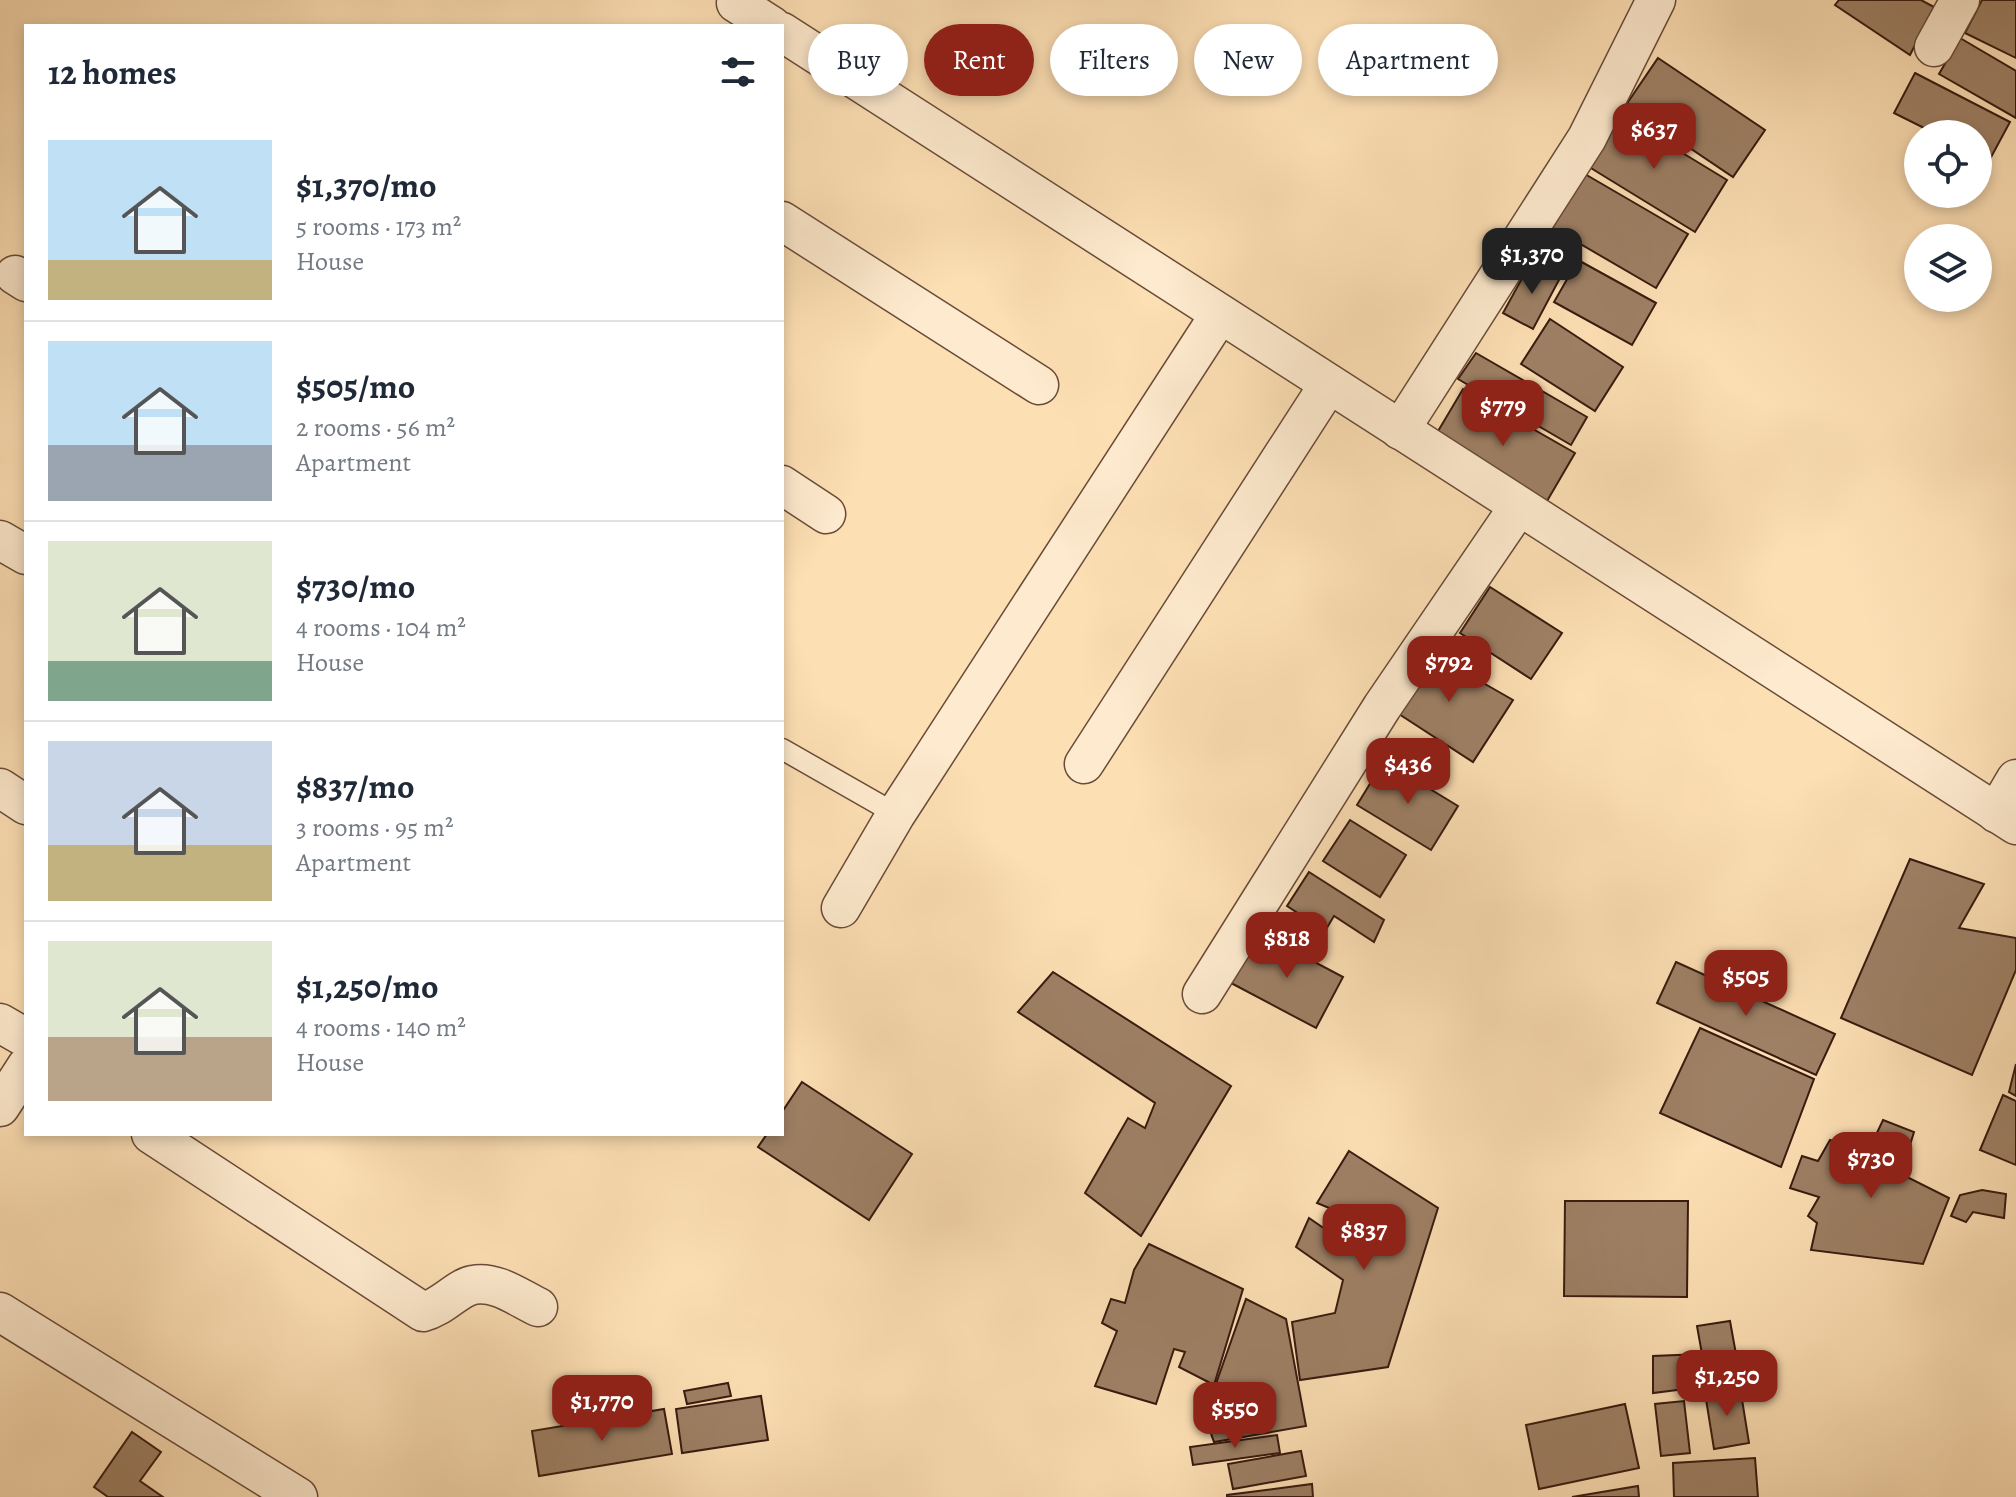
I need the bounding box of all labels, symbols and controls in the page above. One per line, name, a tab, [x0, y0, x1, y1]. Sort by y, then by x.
chip: Buy	[808, 24, 908, 96]
chip: Rent	[924, 24, 1034, 96]
chip: Filters	[1050, 24, 1178, 96]
chip: New	[1194, 24, 1302, 96]
chip: Apartment	[1318, 24, 1498, 96]
text: 12 homes	[48, 49, 177, 96]
icon: filters	[716, 50, 760, 94]
pin: $637	[1607, 103, 1701, 171]
text: $637	[1631, 111, 1677, 146]
map controls	[1904, 120, 1992, 312]
button: locate	[1904, 120, 1992, 208]
text: $1,370/mo	[296, 162, 437, 209]
icon: home	[112, 172, 208, 268]
text: 5 rooms · 173 m²	[296, 209, 461, 244]
button: layers	[1904, 224, 1992, 312]
pin: $1,370	[1467, 228, 1597, 296]
text: $1,370	[1500, 236, 1564, 271]
text: House	[296, 244, 364, 279]
text: $505/mo	[296, 363, 415, 410]
icon: home	[112, 373, 208, 469]
pin: $779	[1456, 380, 1550, 448]
text: $779	[1480, 388, 1526, 423]
text: 2 rooms · 56 m²	[296, 410, 455, 445]
text: Apartment	[296, 445, 411, 480]
text: $730/mo	[296, 563, 415, 610]
icon: home	[112, 573, 208, 669]
text: 4 rooms · 104 m²	[296, 610, 466, 645]
pin: $792	[1402, 636, 1496, 704]
text: $792	[1425, 644, 1473, 679]
text: House	[296, 645, 364, 680]
pin: $436	[1361, 738, 1455, 806]
text: $436	[1384, 746, 1432, 781]
text: $837/mo	[296, 763, 415, 810]
icon: home	[112, 773, 208, 869]
text: 3 rooms · 95 m²	[296, 810, 453, 845]
text: Apartment	[296, 845, 411, 880]
pin: $818	[1240, 912, 1334, 980]
text: $818	[1264, 920, 1310, 955]
pin: $505	[1699, 950, 1793, 1018]
text: $505	[1722, 958, 1770, 993]
text: $1,250/mo	[296, 963, 438, 1010]
icon: home	[112, 973, 208, 1069]
text: 4 rooms · 140 m²	[296, 1010, 466, 1045]
text: House	[296, 1045, 364, 1080]
pin: $730	[1824, 1132, 1918, 1200]
text: $730	[1847, 1140, 1895, 1175]
pin: $837	[1317, 1204, 1411, 1272]
text: $837	[1341, 1212, 1387, 1247]
pin: $1,250	[1662, 1350, 1792, 1418]
text: $1,250	[1694, 1358, 1760, 1393]
pin: $1,770	[537, 1375, 667, 1443]
pin: $550	[1188, 1382, 1282, 1450]
text: $1,770	[570, 1383, 634, 1418]
text: $550	[1211, 1390, 1259, 1425]

